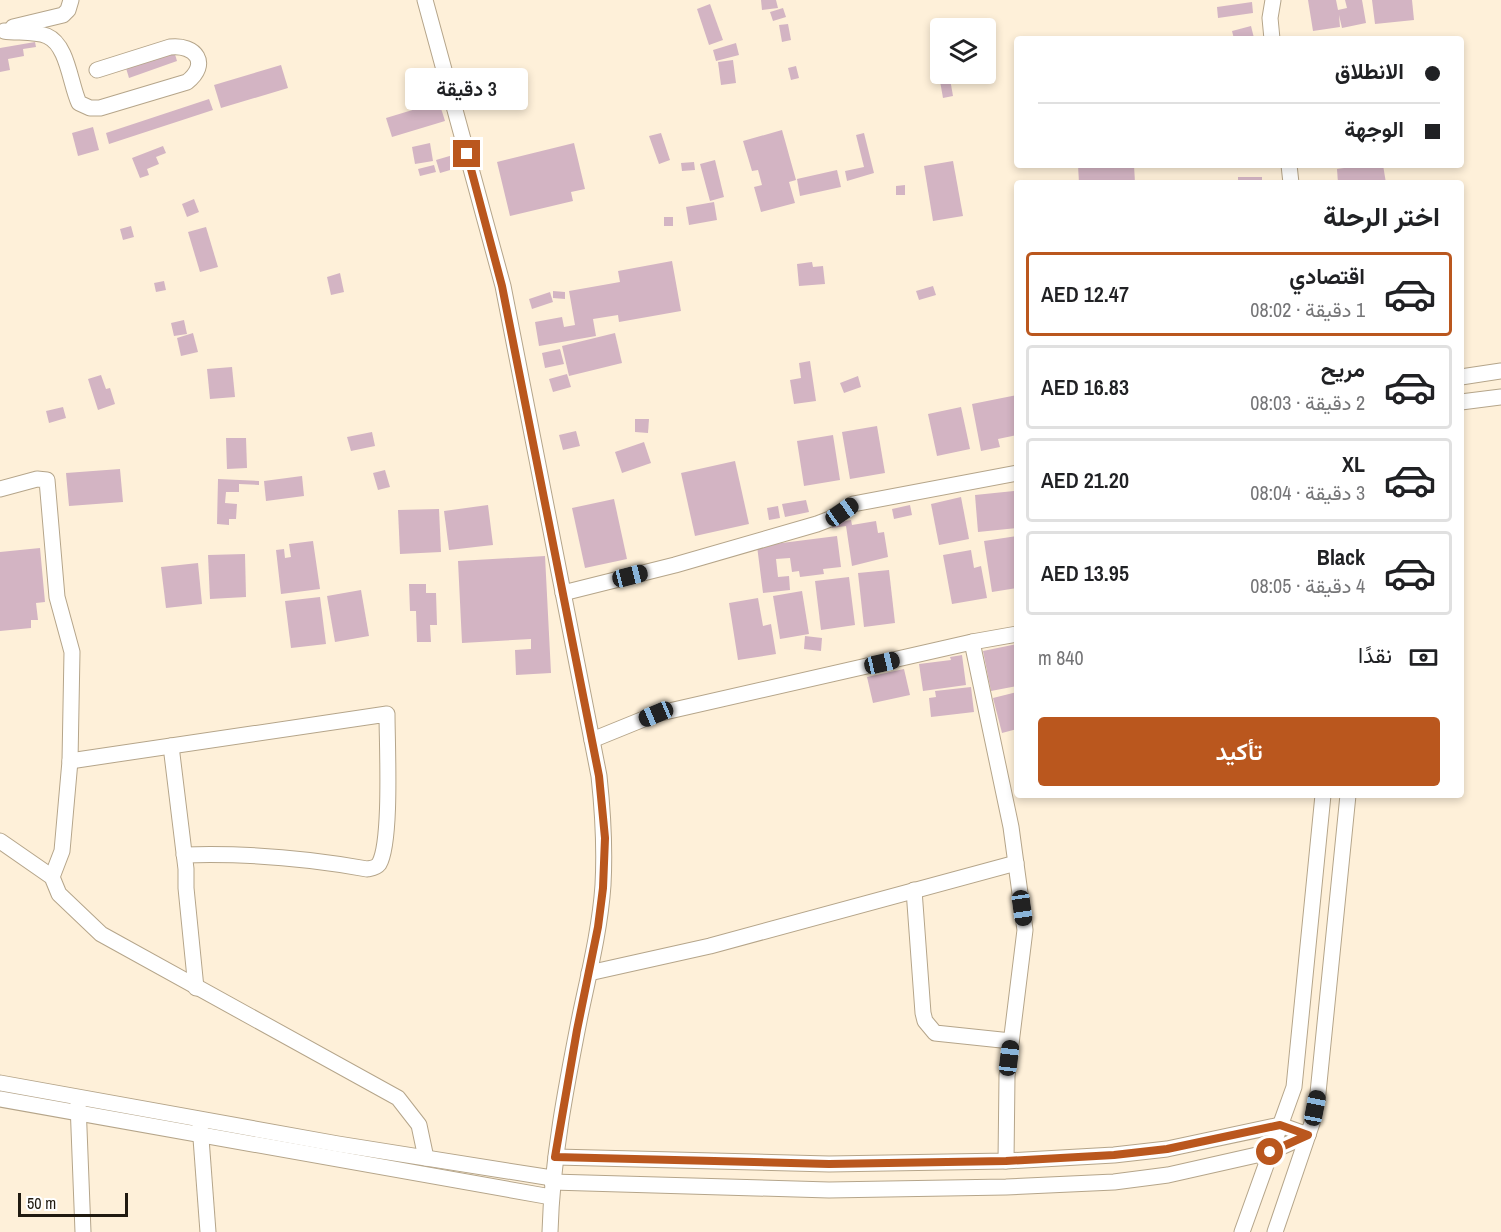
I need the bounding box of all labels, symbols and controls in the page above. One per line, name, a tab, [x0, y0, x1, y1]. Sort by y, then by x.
map controls	[930, 18, 996, 84]
button: layers	[930, 18, 996, 84]
text: الانطلاق	[1335, 56, 1404, 86]
callout: 3 دقيقة	[406, 67, 528, 109]
text: 3 دقيقة	[436, 75, 497, 102]
text: الوجهة	[1344, 114, 1404, 144]
route end	[453, 140, 480, 167]
text: اختر الرحلة	[1323, 198, 1440, 234]
text: اقتصادي	[1289, 261, 1365, 291]
icon: car	[1383, 267, 1437, 321]
text: AED 12.47	[1041, 279, 1129, 309]
text: 1 دقيقة · 08:02	[1250, 296, 1365, 323]
text: مريح	[1321, 354, 1365, 384]
icon: car	[1383, 360, 1437, 414]
text: AED 16.83	[1041, 372, 1129, 402]
text: 2 دقيقة · 08:03	[1250, 389, 1365, 416]
text: XL	[1342, 449, 1365, 479]
icon: car	[1383, 453, 1437, 507]
text: AED 21.20	[1041, 465, 1129, 495]
text: 3 دقيقة · 08:04	[1250, 479, 1365, 506]
car	[822, 494, 862, 530]
text: Black	[1317, 542, 1365, 572]
icon: car	[1383, 546, 1437, 600]
text: AED 13.95	[1041, 558, 1129, 588]
car	[610, 563, 650, 589]
text: 4 دقيقة · 08:05	[1250, 572, 1365, 599]
text: نقدًا	[1358, 640, 1392, 670]
icon: cash	[1407, 641, 1440, 674]
text: 840 m	[1038, 644, 1084, 671]
car	[862, 650, 902, 676]
car	[636, 699, 676, 729]
button: تأكيد	[1038, 717, 1440, 786]
car	[1011, 889, 1033, 927]
car	[998, 1039, 1020, 1077]
car	[1303, 1089, 1327, 1127]
route start	[1256, 1138, 1283, 1165]
scale bar	[18, 1190, 128, 1218]
text: 50 m	[27, 1192, 56, 1214]

